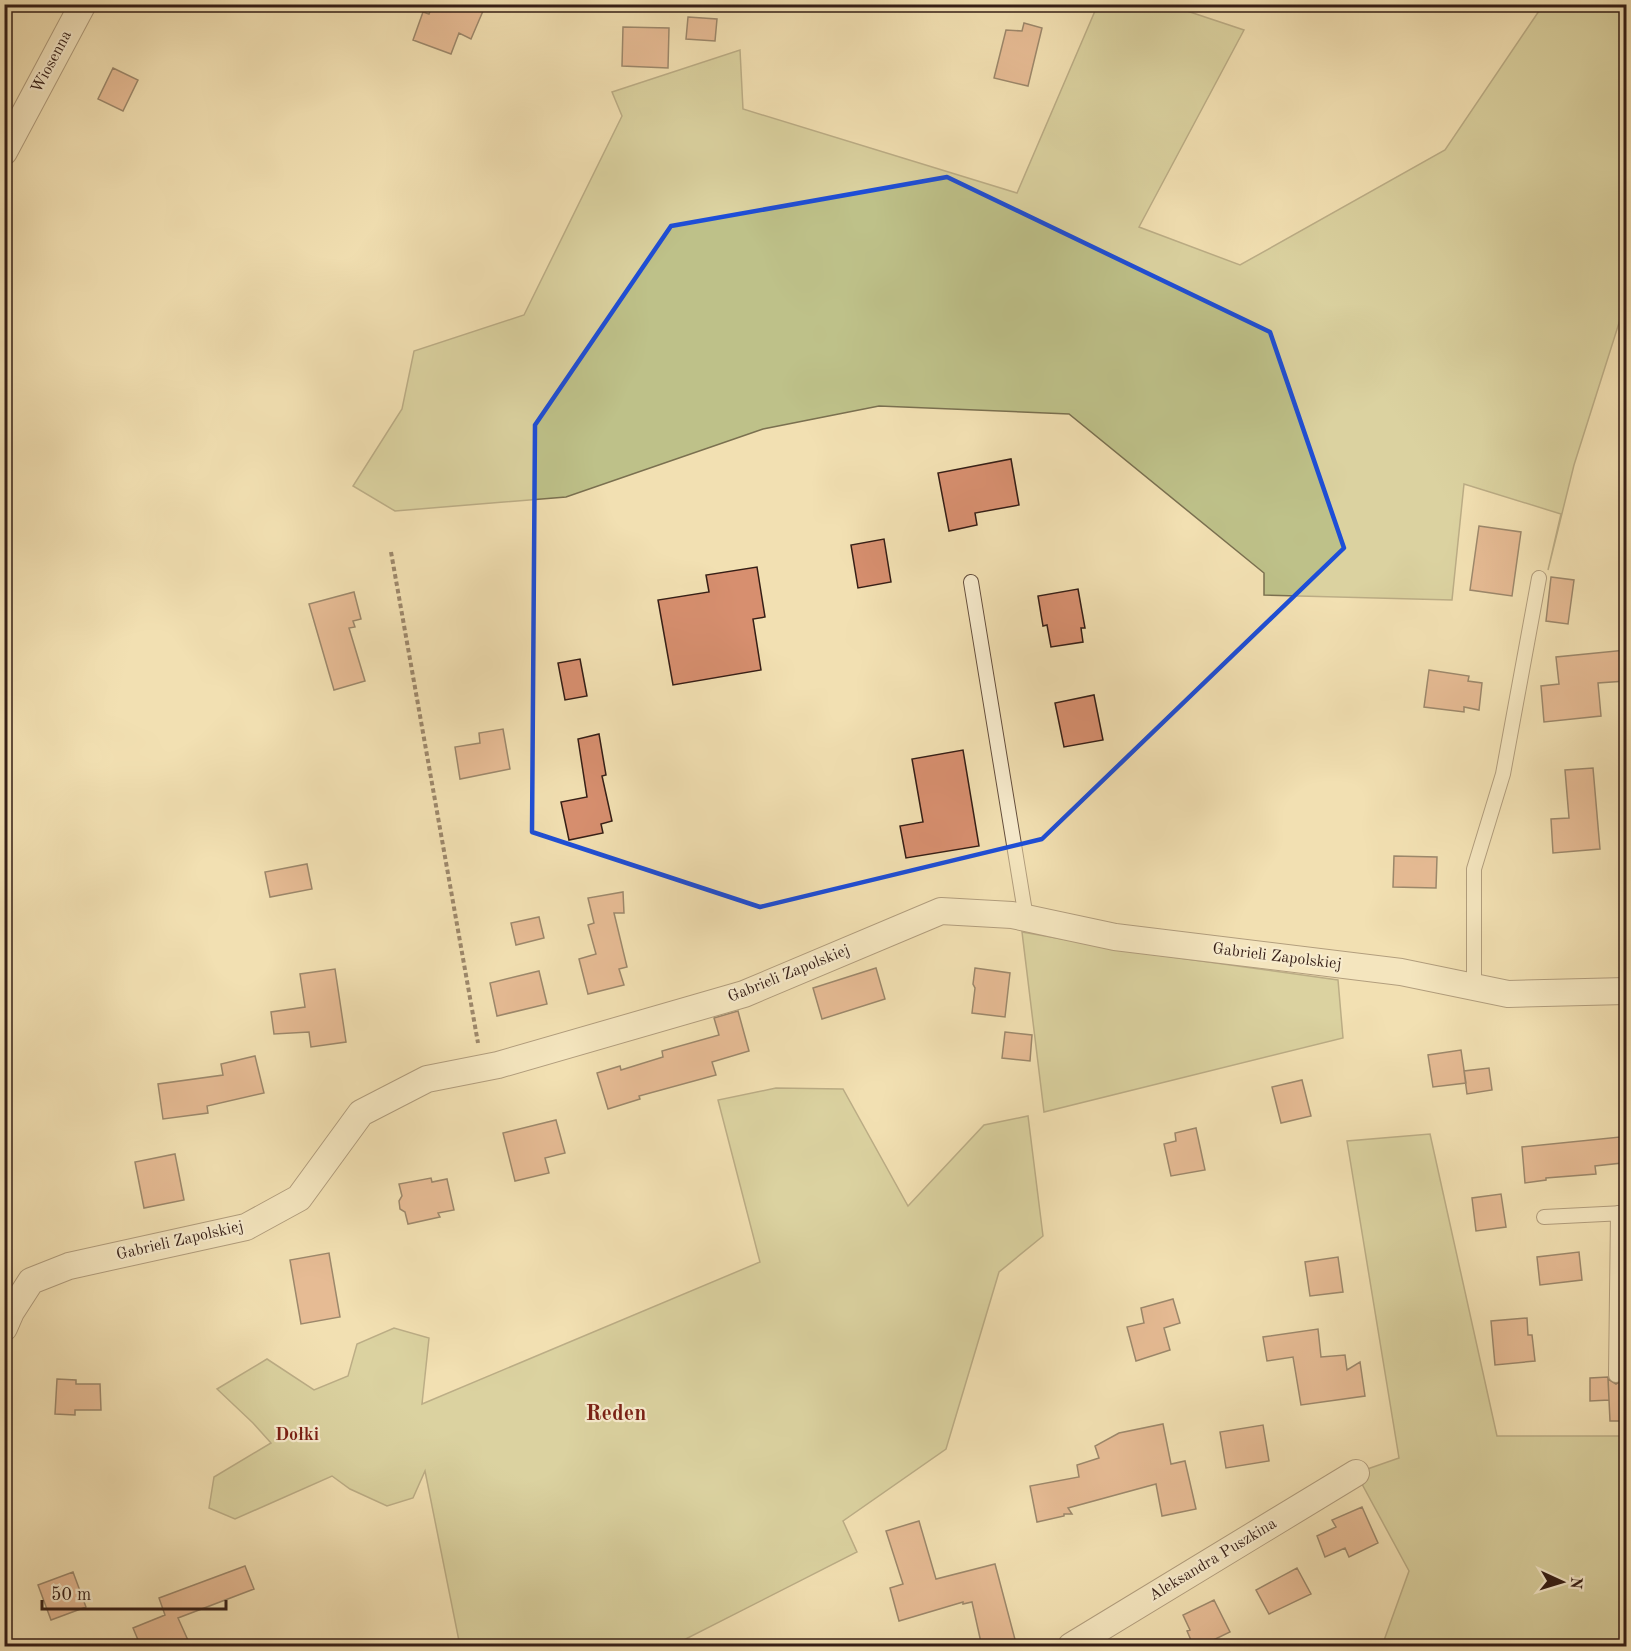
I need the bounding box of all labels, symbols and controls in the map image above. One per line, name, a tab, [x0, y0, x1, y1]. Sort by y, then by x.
street label: Wiosenna	[29, 28, 75, 96]
street label: Gabrieli Zapolskiej	[1212, 941, 1342, 973]
street label: Gabrieli Zapolskiej	[726, 942, 852, 1006]
street label: Gabrieli Zapolskiej	[115, 1219, 245, 1263]
district label: Reden	[586, 1403, 646, 1425]
district label: Dołki	[275, 1426, 319, 1444]
street label: Aleksandra Puszkina	[1146, 1516, 1280, 1604]
north arrow	[1532, 1552, 1592, 1612]
scale bar	[42, 1573, 226, 1611]
text: N	[1567, 1576, 1583, 1590]
text: 50 m	[51, 1586, 91, 1604]

